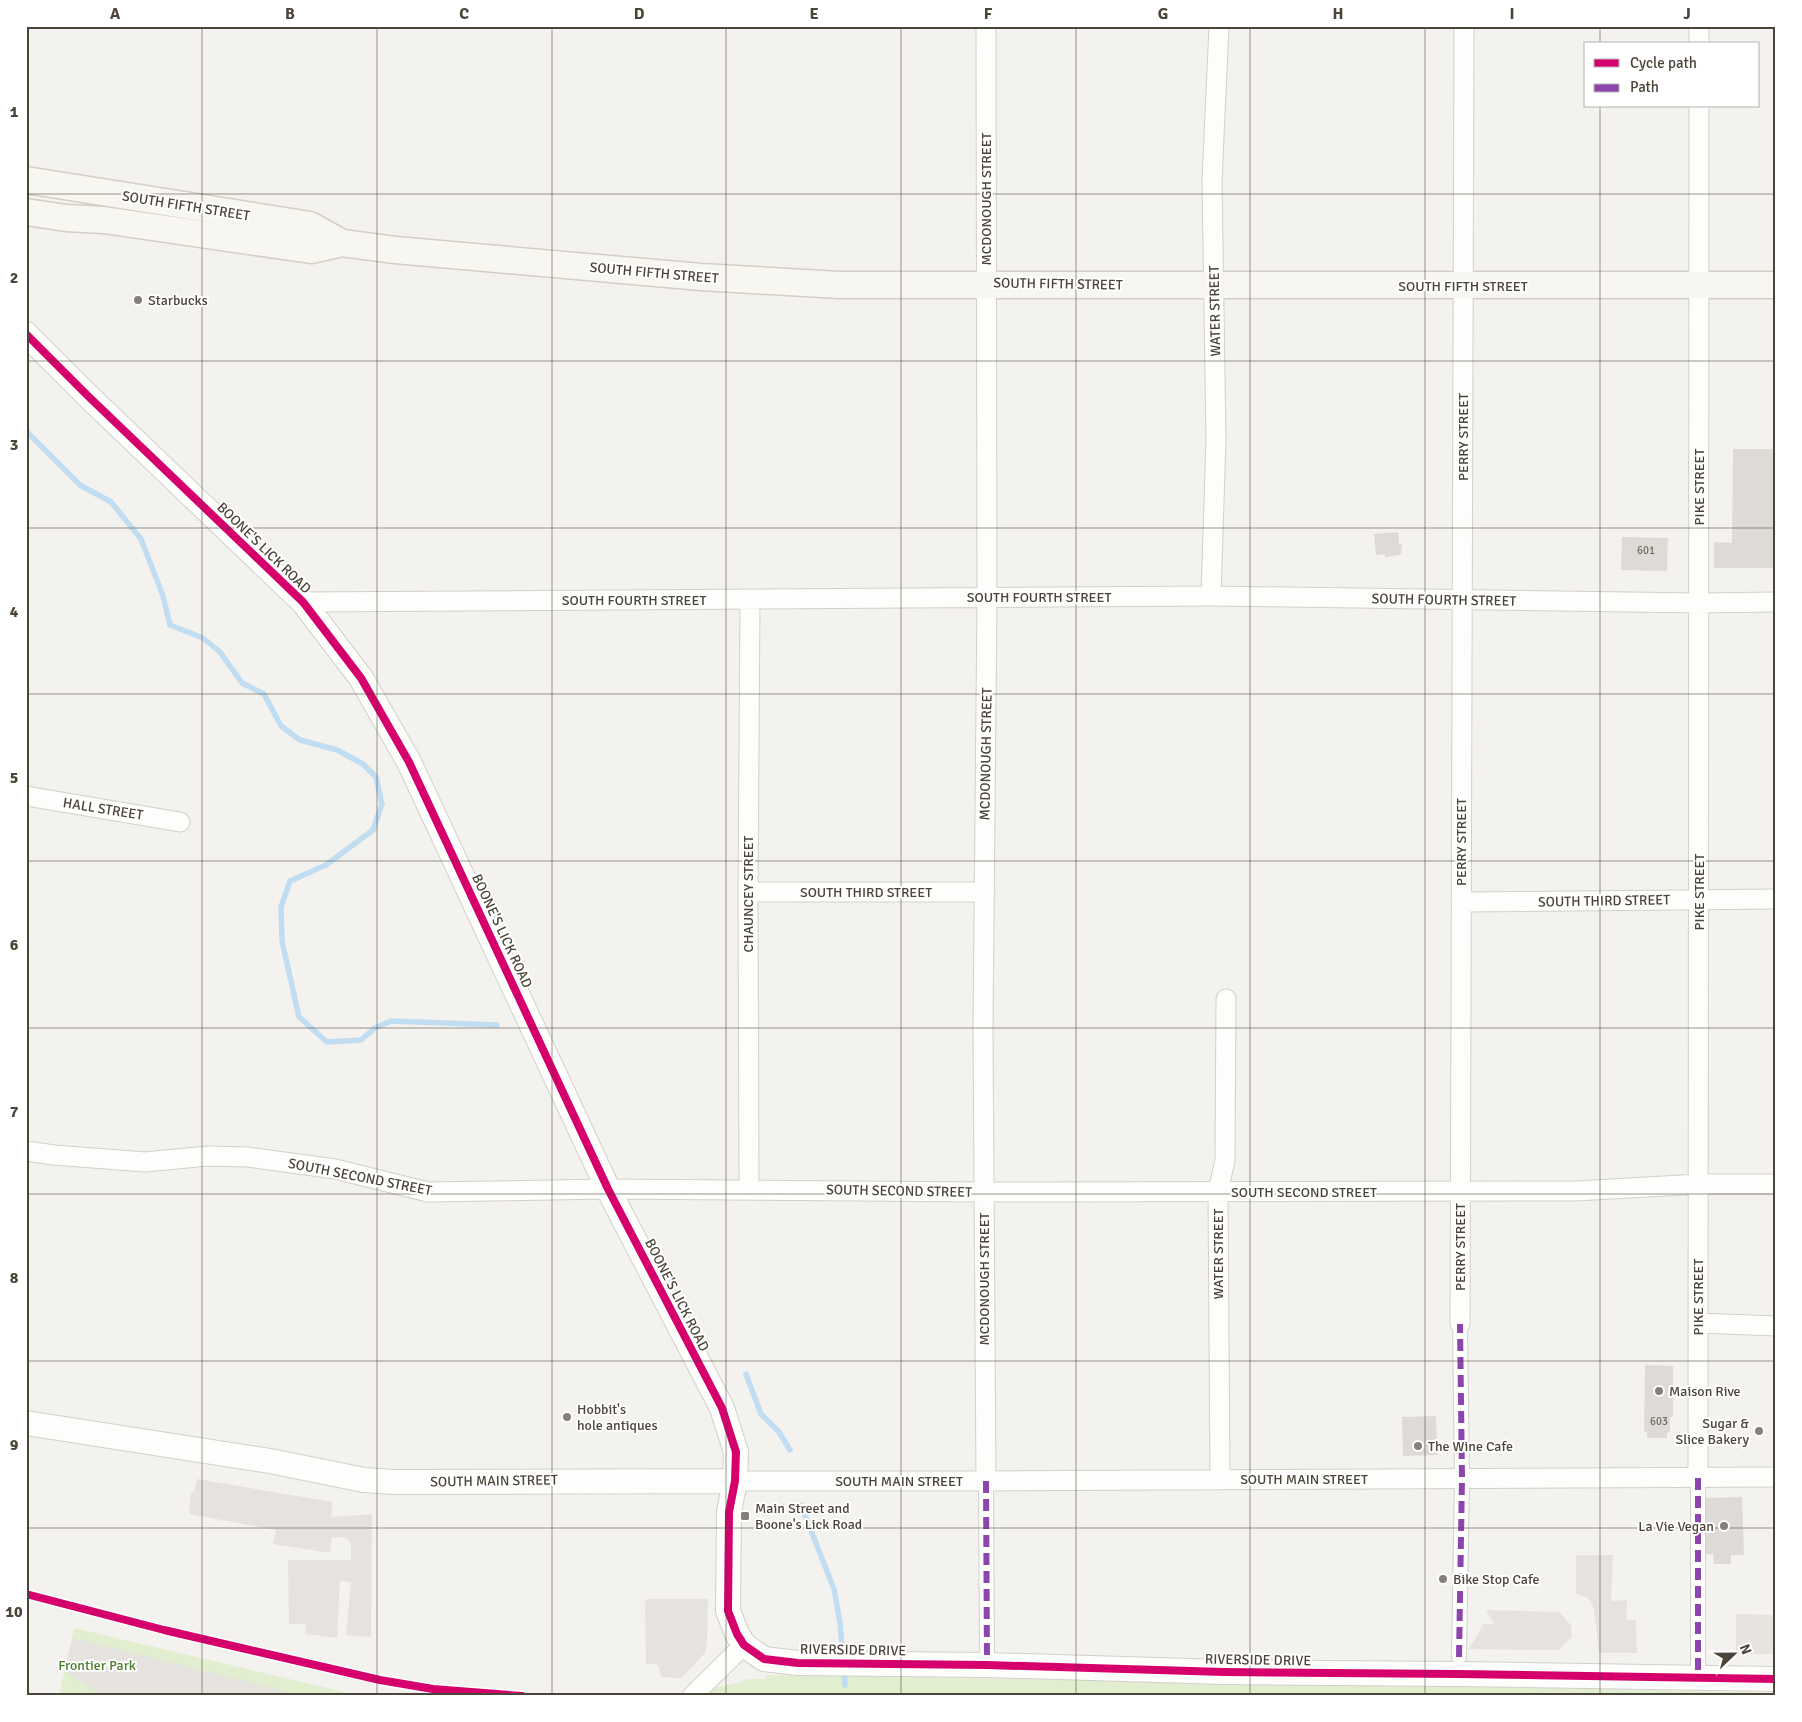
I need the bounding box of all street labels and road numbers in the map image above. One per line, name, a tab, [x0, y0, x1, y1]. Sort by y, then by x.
street label: MCDONOUGH STREET	[978, 132, 995, 265]
street label: SOUTH FIFTH STREET	[121, 187, 251, 225]
street label: SOUTH FIFTH STREET	[589, 259, 719, 287]
street label: WATER STREET	[1206, 265, 1224, 357]
street label: SOUTH FIFTH STREET	[993, 274, 1123, 294]
street label: SOUTH FIFTH STREET	[1398, 278, 1528, 295]
street label: PERRY STREET	[1455, 393, 1472, 481]
street label: PIKE STREET	[1691, 448, 1708, 525]
street label: BOONE'S LICK ROAD	[213, 499, 315, 597]
street label: SOUTH FOURTH STREET	[967, 589, 1111, 606]
street label: SOUTH FOURTH STREET	[1372, 590, 1517, 610]
street label: SOUTH FOURTH STREET	[562, 592, 706, 609]
street label: MCDONOUGH STREET	[976, 687, 996, 821]
street label: HALL STREET	[62, 794, 144, 824]
street label: PERRY STREET	[1453, 798, 1470, 886]
street label: CHAUNCEY STREET	[740, 835, 757, 953]
street label: PIKE STREET	[1691, 853, 1708, 930]
street label: BOONE'S LICK ROAD	[468, 871, 536, 991]
street label: SOUTH THIRD STREET	[800, 884, 932, 901]
street label: SOUTH THIRD STREET	[1538, 891, 1670, 911]
street label: SOUTH SECOND STREET	[287, 1155, 433, 1199]
street label: SOUTH SECOND STREET	[826, 1181, 972, 1201]
street label: SOUTH SECOND STREET	[1231, 1184, 1377, 1201]
street label: PERRY STREET	[1452, 1203, 1469, 1291]
street label: WATER STREET	[1210, 1208, 1227, 1299]
street label: MCDONOUGH STREET	[976, 1212, 993, 1345]
street label: BOONE'S LICK ROAD	[641, 1236, 713, 1354]
street label: PIKE STREET	[1690, 1258, 1707, 1335]
street label: SOUTH MAIN STREET	[430, 1471, 558, 1491]
street label: SOUTH MAIN STREET	[1240, 1471, 1368, 1488]
street label: SOUTH MAIN STREET	[835, 1473, 963, 1490]
street label: RIVERSIDE DRIVE	[800, 1641, 906, 1659]
street label: RIVERSIDE DRIVE	[1205, 1651, 1311, 1669]

